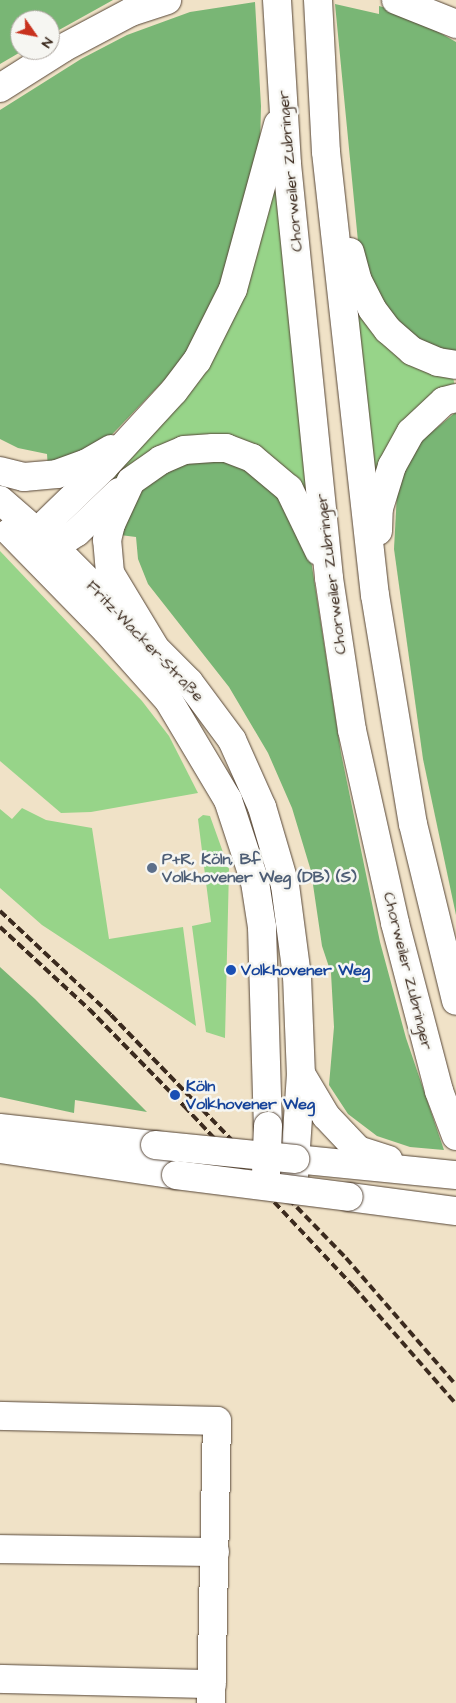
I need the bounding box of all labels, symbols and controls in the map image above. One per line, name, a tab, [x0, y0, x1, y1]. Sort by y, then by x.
north arrow	[10, 10, 60, 60]
text: N	[36, 33, 58, 52]
street label: Chorweiler Zubringer	[273, 89, 307, 253]
street label: Chorweiler Zubringer	[312, 492, 350, 656]
street label: Fritz-Wacker-Straße	[82, 576, 208, 706]
place label: P+R, Köln, Bf Volkhovener Weg (DB) (S)	[162, 849, 357, 887]
marker: P+R, Köln, Bf Volkhovener Weg (DB) (S)	[146, 862, 158, 874]
street label: Chorweiler Zubringer	[379, 890, 437, 1052]
place label: Volkhovener Weg	[241, 960, 370, 980]
marker: Volkhovener Weg	[225, 964, 237, 976]
place label: Köln Volkhovener Weg	[186, 1076, 315, 1114]
marker: Köln Volkhovener Weg	[168, 1088, 182, 1102]

